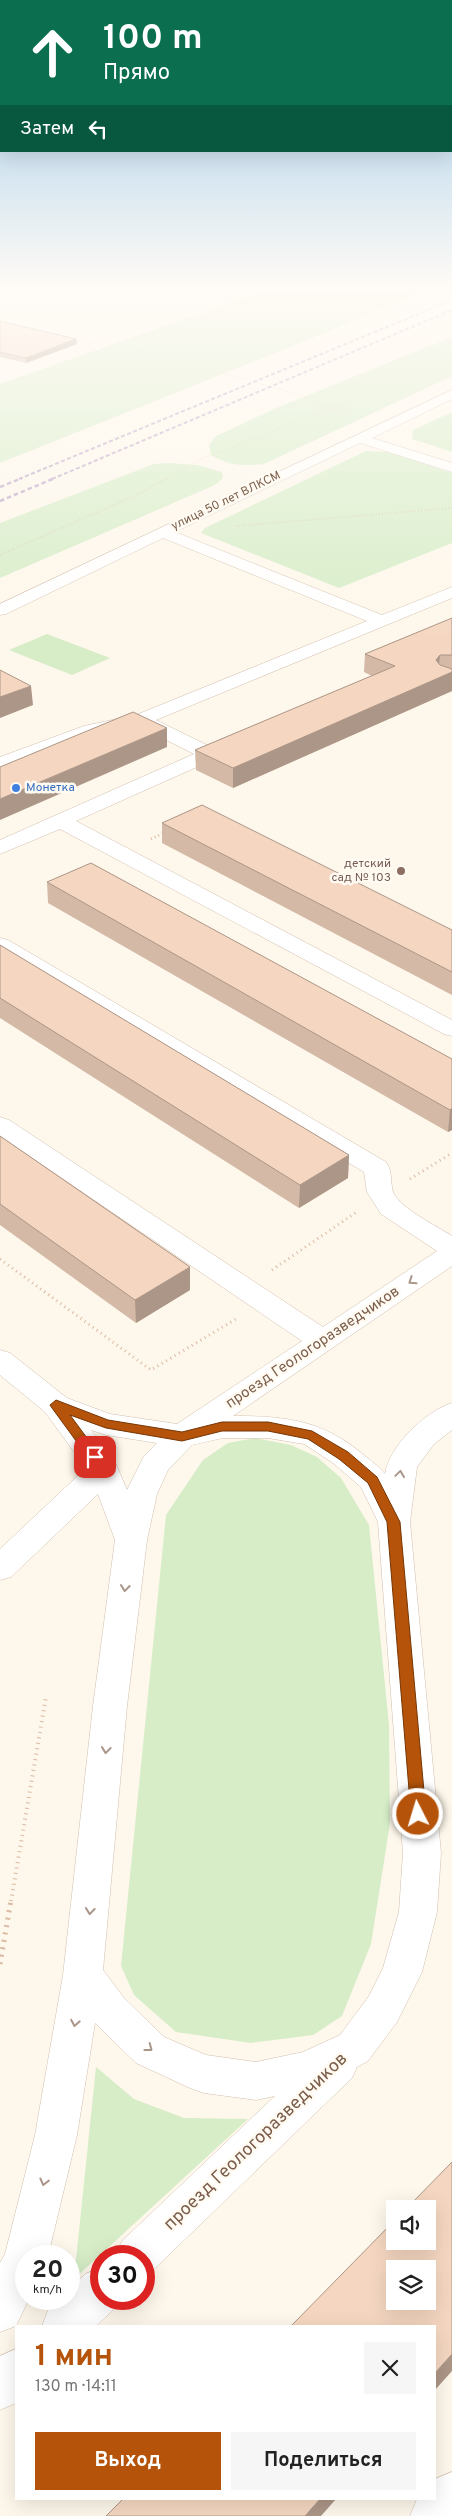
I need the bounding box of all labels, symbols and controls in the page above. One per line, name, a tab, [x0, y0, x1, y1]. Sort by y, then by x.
text: 100 m	[103, 17, 203, 61]
icon: ahead	[20, 20, 85, 85]
text: Прямо	[103, 60, 170, 87]
icon: left	[84, 115, 112, 143]
text: Затем	[20, 117, 74, 141]
street label: улица 50 лет ВЛКСМ	[169, 468, 283, 534]
place label: Монетка	[26, 780, 75, 796]
marker: Монетка	[10, 782, 22, 794]
place label: детский сад № 103	[332, 856, 391, 886]
marker: детский сад № 103	[395, 865, 407, 877]
one-way arrow	[408, 1275, 417, 1284]
street label: проезд Геологоразведчиков	[222, 1283, 404, 1413]
pin	[74, 1436, 116, 1478]
icon: arrive	[81, 1443, 109, 1471]
one-way arrow	[395, 1470, 405, 1478]
one-way arrow	[120, 1585, 131, 1593]
one-way arrow	[101, 1746, 112, 1754]
position arrow	[391, 1787, 443, 1839]
one-way arrow	[84, 1908, 95, 1916]
one-way arrow	[70, 2018, 80, 2027]
one-way arrow	[143, 2042, 153, 2051]
street label: проезд Геологоразведчиков	[159, 2048, 353, 2236]
one-way arrow	[39, 2178, 50, 2187]
map controls	[386, 2200, 436, 2310]
button: sound	[386, 2200, 436, 2250]
speed limit sign: 30	[90, 2245, 155, 2310]
text: 20	[32, 2255, 63, 2287]
button: layers	[386, 2260, 436, 2310]
text: km/h	[33, 2282, 62, 2298]
text: 1 мин	[35, 2339, 113, 2376]
button: close	[364, 2342, 416, 2394]
text: 130 m · 14:11	[35, 2377, 117, 2397]
button: Выход	[35, 2432, 221, 2490]
button: Поделиться	[231, 2432, 416, 2490]

